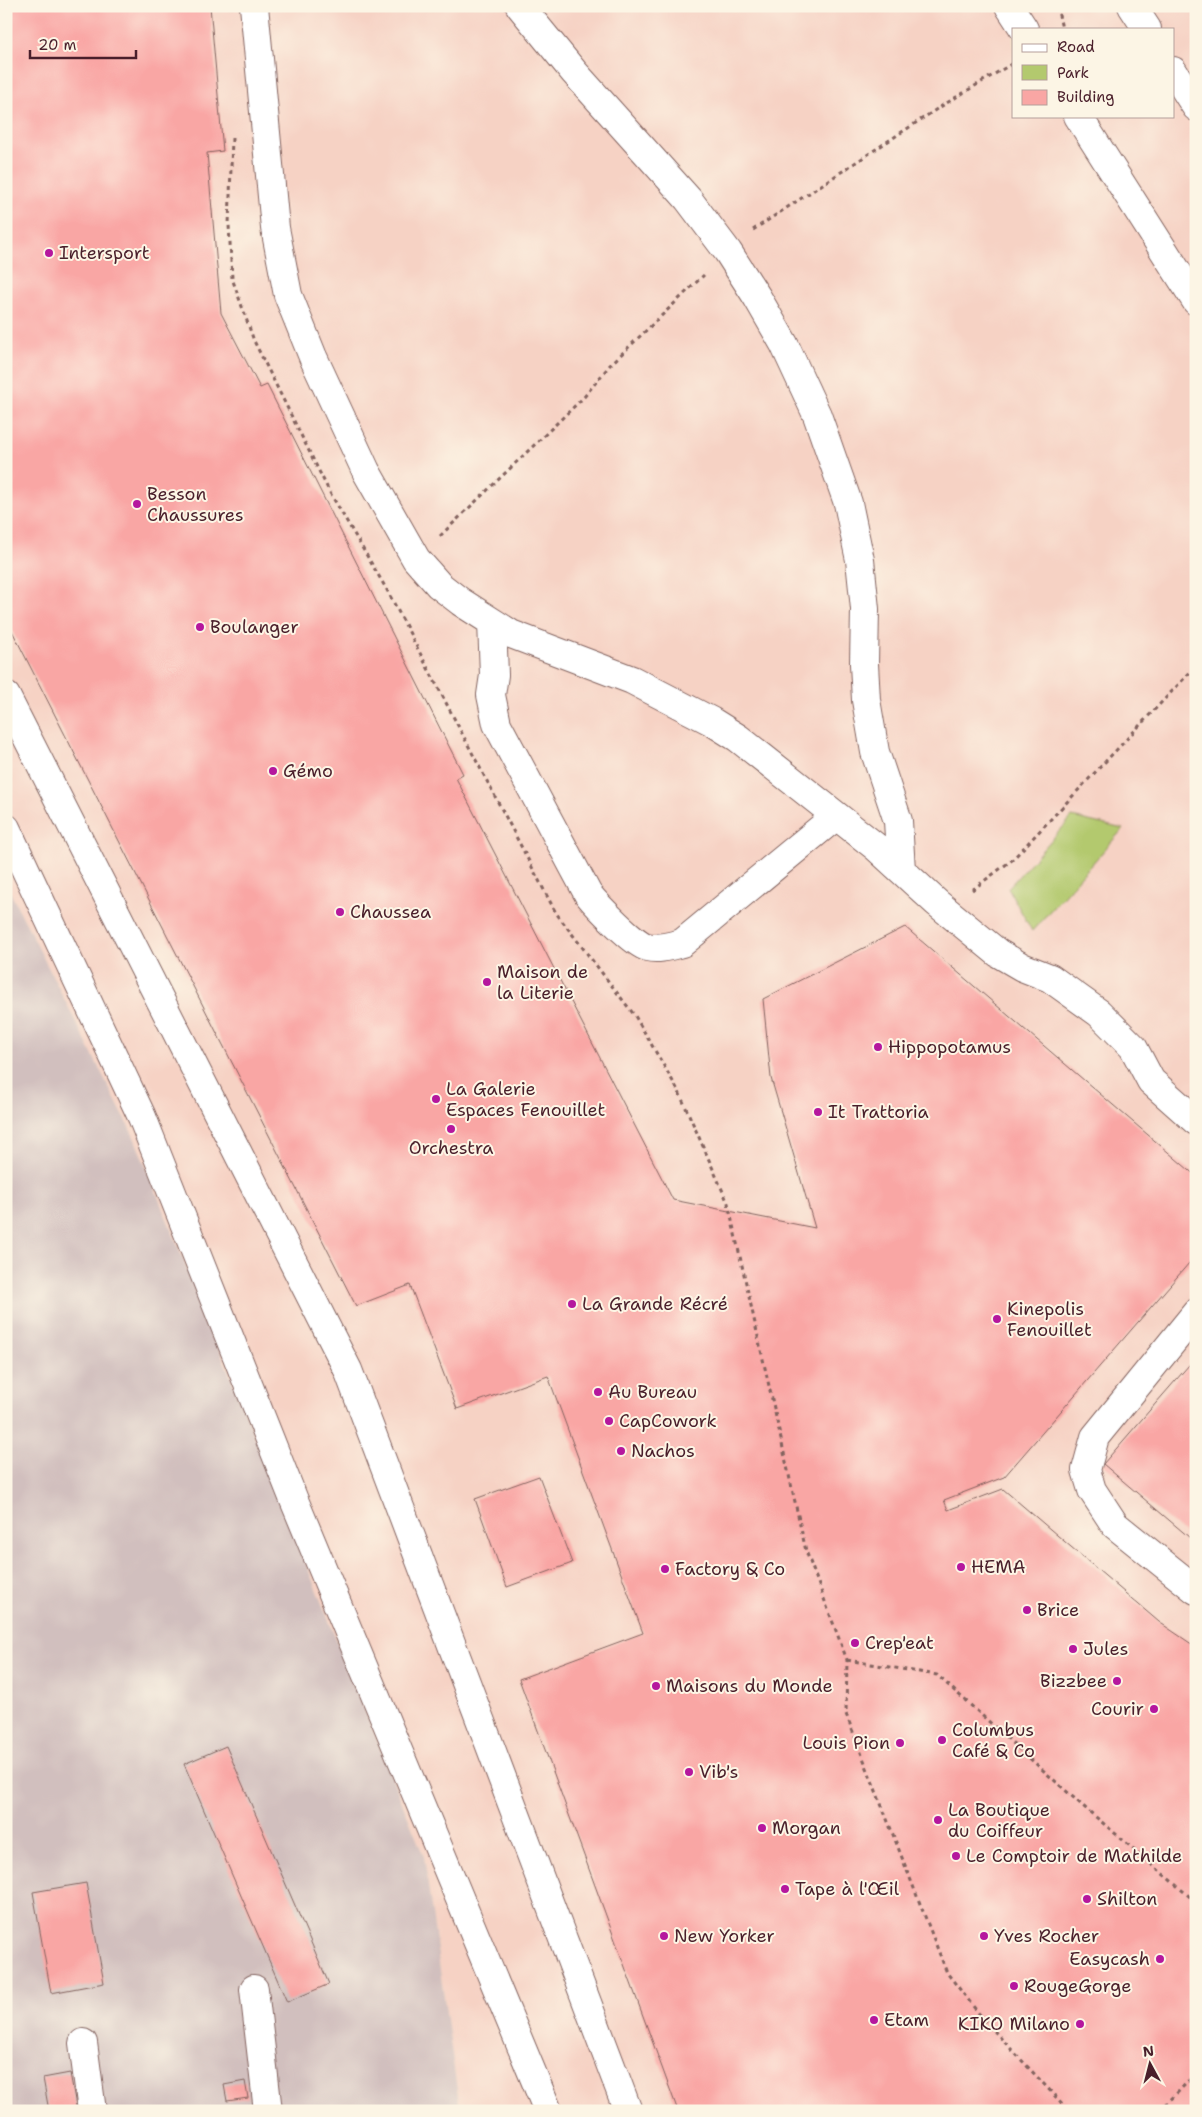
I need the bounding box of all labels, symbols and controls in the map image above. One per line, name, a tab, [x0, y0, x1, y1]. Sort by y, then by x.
scale bar	[30, 28, 136, 60]
legend	[1012, 28, 1174, 118]
text: 20 m	[38, 35, 77, 55]
text: Road	[1057, 37, 1095, 57]
text: Park	[1057, 63, 1089, 83]
text: Building	[1057, 87, 1114, 107]
place label: Intersport	[59, 241, 150, 265]
marker: Intersport	[43, 247, 55, 259]
place label: Besson Chaussures	[147, 482, 244, 527]
marker: Besson Chaussures	[131, 498, 143, 510]
place label: Boulanger	[210, 615, 299, 639]
marker: Boulanger	[194, 621, 206, 633]
place label: Gémo	[283, 759, 333, 783]
marker: Gémo	[267, 765, 279, 777]
place label: Chaussea	[350, 900, 431, 924]
marker: Chaussea	[334, 906, 346, 918]
place label: Maison de la Literie	[497, 960, 588, 1005]
marker: Maison de la Literie	[481, 976, 493, 988]
place label: Hippopotamus	[888, 1035, 1011, 1059]
marker: Hippopotamus	[872, 1041, 884, 1053]
place label: La Galerie Espaces Fenouillet	[446, 1077, 606, 1122]
marker: La Galerie Espaces Fenouillet	[430, 1093, 442, 1105]
place label: It Trattoria	[828, 1100, 929, 1124]
marker: It Trattoria	[812, 1106, 824, 1118]
marker: Orchestra	[445, 1123, 457, 1135]
place label: Orchestra	[409, 1136, 493, 1160]
place label: La Grande Récré	[582, 1292, 728, 1316]
place label: Kinepolis Fenouillet	[1007, 1297, 1092, 1342]
marker: La Grande Récré	[566, 1298, 578, 1310]
marker: Kinepolis Fenouillet	[991, 1313, 1003, 1325]
place label: Au Bureau	[608, 1380, 697, 1404]
marker: Au Bureau	[592, 1386, 604, 1398]
place label: CapCowork	[619, 1409, 717, 1433]
marker: CapCowork	[603, 1415, 615, 1427]
place label: Nachos	[631, 1439, 695, 1463]
marker: Nachos	[615, 1445, 627, 1457]
place label: HEMA	[971, 1555, 1026, 1579]
place label: Factory & Co	[675, 1557, 785, 1581]
marker: HEMA	[955, 1561, 967, 1573]
marker: Factory & Co	[659, 1563, 671, 1575]
place label: Brice	[1037, 1598, 1079, 1622]
marker: Brice	[1021, 1604, 1033, 1616]
place label: Crep'eat	[865, 1631, 934, 1655]
marker: Crep'eat	[849, 1637, 861, 1649]
place label: Jules	[1083, 1637, 1128, 1661]
marker: Jules	[1067, 1643, 1079, 1655]
place label: Bizzbee	[1040, 1669, 1107, 1693]
place label: Maisons du Monde	[666, 1674, 833, 1698]
marker: Bizzbee	[1111, 1675, 1123, 1687]
marker: Maisons du Monde	[650, 1680, 662, 1692]
place label: Courir	[1091, 1697, 1144, 1721]
marker: Courir	[1148, 1703, 1160, 1715]
place label: Columbus Café & Co	[952, 1718, 1035, 1763]
place label: Louis Pion	[803, 1731, 890, 1755]
marker: Columbus Café & Co	[936, 1734, 948, 1746]
marker: Louis Pion	[894, 1737, 906, 1749]
place label: Vib's	[699, 1760, 738, 1784]
marker: Vib's	[683, 1766, 695, 1778]
place label: La Boutique du Coiffeur	[948, 1798, 1050, 1843]
marker: La Boutique du Coiffeur	[932, 1814, 944, 1826]
place label: Morgan	[772, 1816, 841, 1840]
marker: Morgan	[756, 1822, 768, 1834]
place label: Le Comptoir de Mathilde	[966, 1844, 1182, 1868]
marker: Le Comptoir de Mathilde	[950, 1850, 962, 1862]
place label: Tape à l'Œil	[795, 1877, 900, 1901]
marker: Tape à l'Œil	[779, 1883, 791, 1895]
place label: Shilton	[1097, 1887, 1157, 1911]
marker: Shilton	[1081, 1893, 1093, 1905]
place label: New Yorker	[674, 1924, 775, 1948]
place label: Yves Rocher	[994, 1924, 1099, 1948]
marker: New Yorker	[658, 1930, 670, 1942]
marker: Yves Rocher	[978, 1930, 990, 1942]
place label: Easycash	[1069, 1947, 1150, 1971]
marker: Easycash	[1154, 1953, 1166, 1965]
place label: RougeGorge	[1024, 1974, 1131, 1998]
marker: RougeGorge	[1008, 1980, 1020, 1992]
place label: Etam	[884, 2008, 929, 2032]
place label: KIKO Milano	[958, 2012, 1070, 2036]
marker: Etam	[868, 2014, 880, 2026]
marker: KIKO Milano	[1074, 2018, 1086, 2030]
north arrow	[1124, 2040, 1174, 2090]
text: N	[1142, 2041, 1155, 2061]

